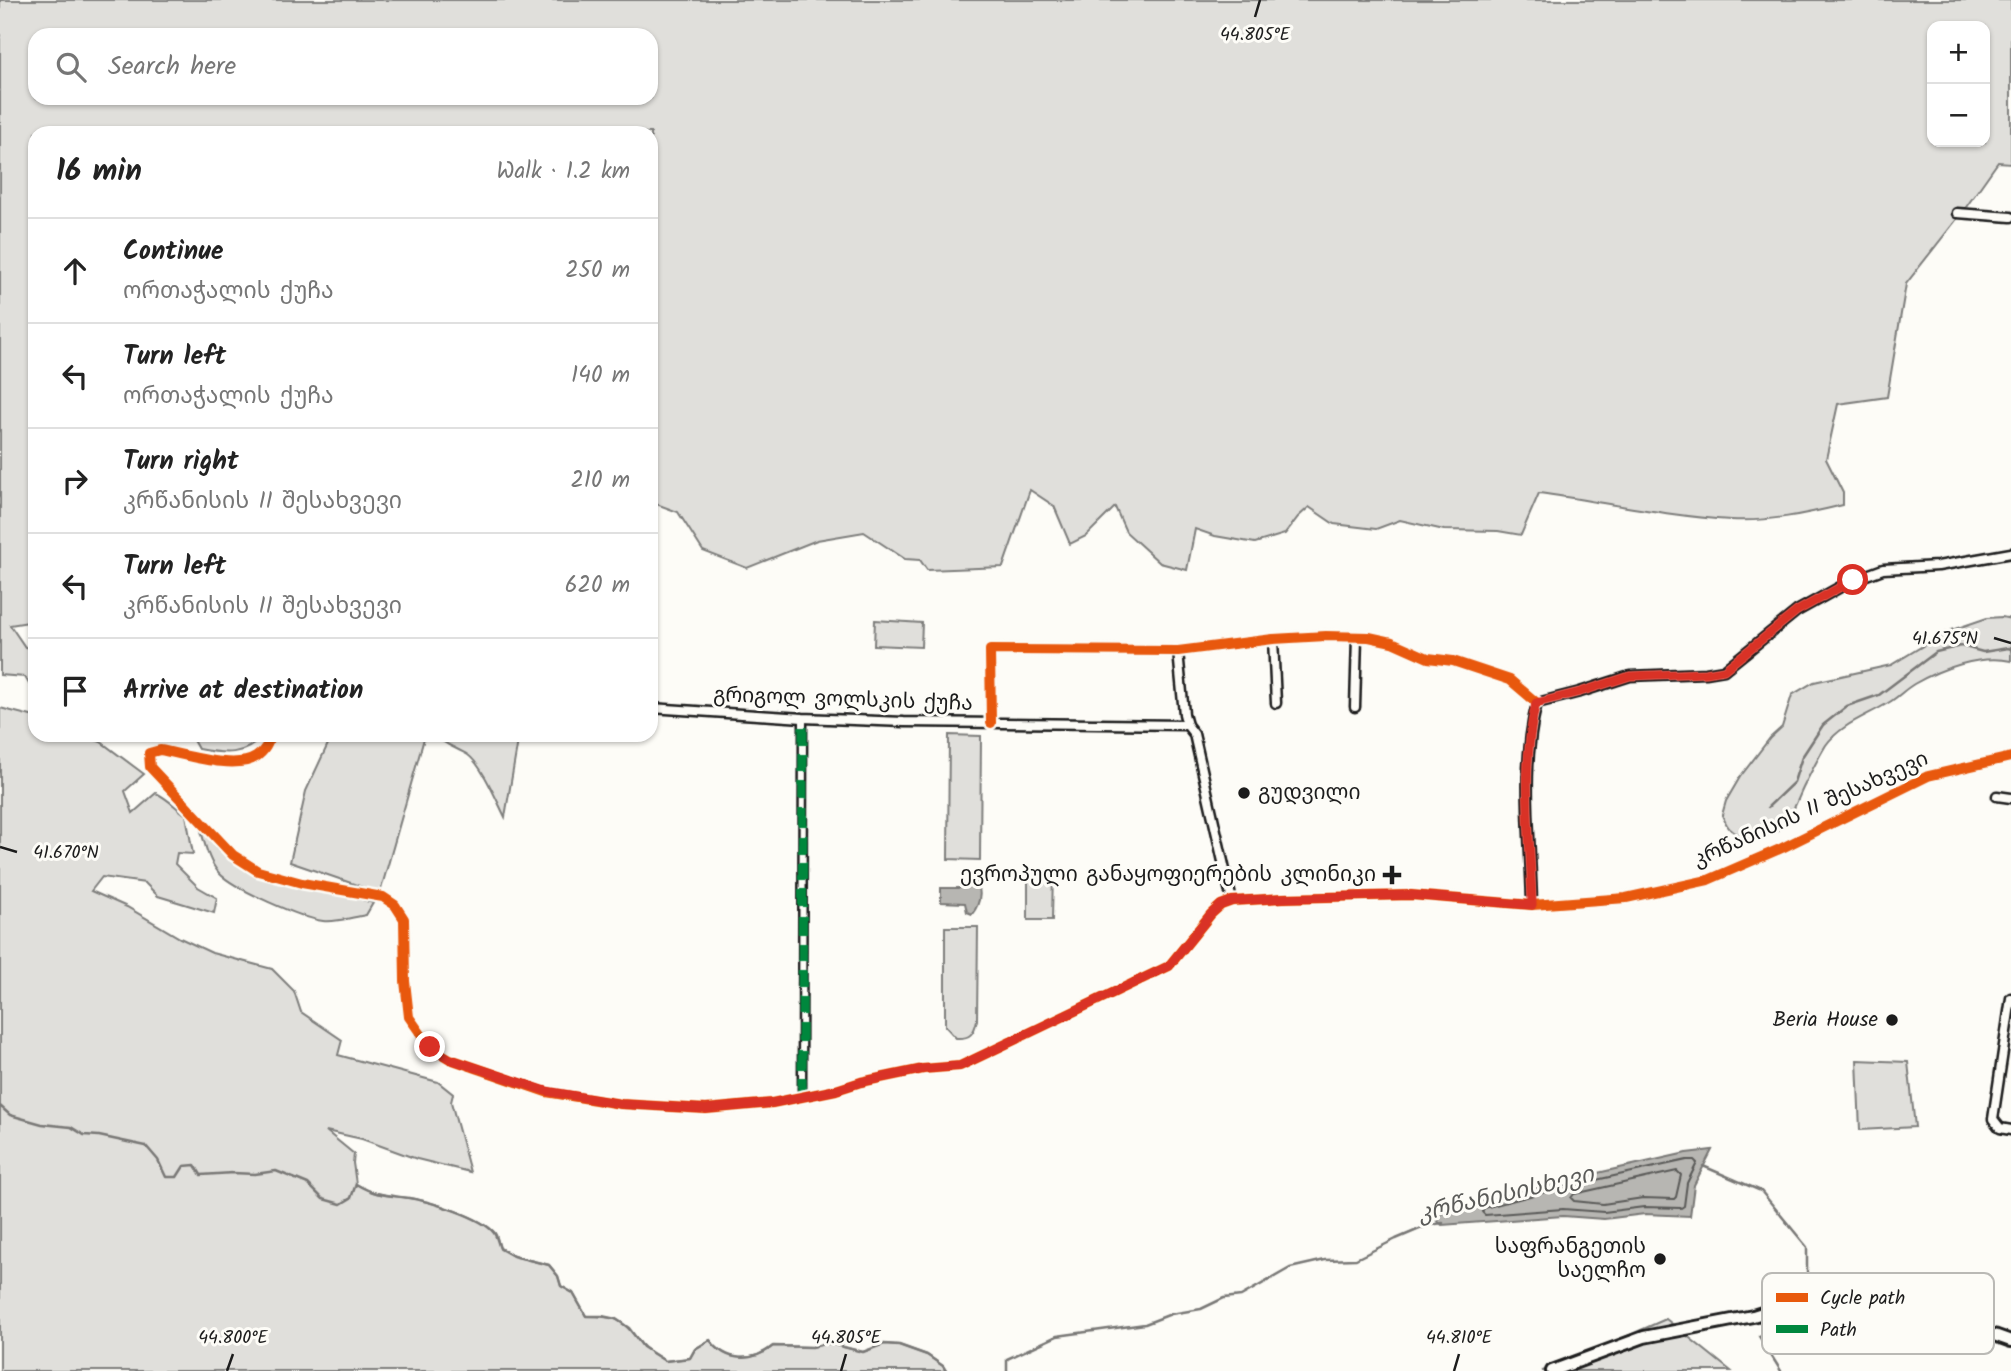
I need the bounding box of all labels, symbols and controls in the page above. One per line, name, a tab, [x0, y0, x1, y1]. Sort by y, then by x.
text: 44.805°E	[1220, 21, 1291, 50]
map controls	[1927, 21, 1990, 147]
button: +	[1927, 21, 1990, 84]
search box	[28, 28, 658, 105]
text: Search here	[108, 46, 236, 88]
icon: search	[52, 48, 90, 86]
button: −	[1927, 84, 1990, 147]
text: 16 min	[56, 148, 142, 196]
text: Walk · 1.2 km	[497, 154, 630, 190]
text: Continue	[123, 231, 224, 273]
icon: ahead	[56, 252, 94, 290]
text: 250 m	[565, 253, 630, 289]
text: ორთაჭალის ქუჩა	[123, 274, 334, 310]
text: Turn left	[123, 336, 226, 378]
icon: left	[56, 357, 94, 395]
text: 140 m	[571, 358, 630, 394]
text: ორთაჭალის ქუჩა	[123, 379, 334, 415]
text: Turn right	[123, 441, 239, 483]
icon: right	[56, 462, 94, 500]
text: 210 m	[570, 463, 630, 499]
text: კრწანისის II შესახვევი	[123, 484, 402, 520]
text: Turn left	[123, 546, 226, 588]
route start	[1837, 564, 1868, 595]
icon: left	[56, 567, 94, 605]
text: 620 m	[565, 568, 630, 604]
text: კრწანისის II შესახვევი	[123, 589, 402, 625]
text: 41.675°N	[1912, 625, 1978, 654]
text: Arrive at destination	[123, 670, 363, 712]
icon: arrive	[56, 672, 94, 710]
street label: გრიგოლ ვოლსკის ქუჩა	[713, 679, 973, 721]
street label: კრწანისის II შესახვევი	[1688, 743, 1934, 877]
place label: გუდვილი	[1258, 777, 1360, 810]
marker: გუდვილი	[1236, 785, 1252, 801]
text: 41.670°N	[33, 839, 99, 868]
place label: ევროპული განაყოფიერების კლინიკი	[960, 859, 1376, 892]
marker: ევროპული განაყოფიერების კლინიკი	[1382, 865, 1402, 885]
place label: Beria House	[1773, 1004, 1879, 1037]
marker: Beria House	[1884, 1012, 1900, 1028]
route end	[414, 1031, 445, 1062]
water label: კრწანისისხევი	[1414, 1157, 1598, 1233]
place label: საფრანგეთის საელჩო	[1495, 1231, 1646, 1288]
marker: საფრანგეთის საელჩო	[1652, 1251, 1668, 1267]
legend	[1762, 1273, 1994, 1354]
text: Cycle path	[1820, 1284, 1905, 1314]
text: Path	[1820, 1316, 1857, 1346]
text: 44.800°E	[198, 1324, 268, 1353]
text: 44.805°E	[811, 1324, 882, 1353]
text: 44.810°E	[1426, 1324, 1493, 1353]

